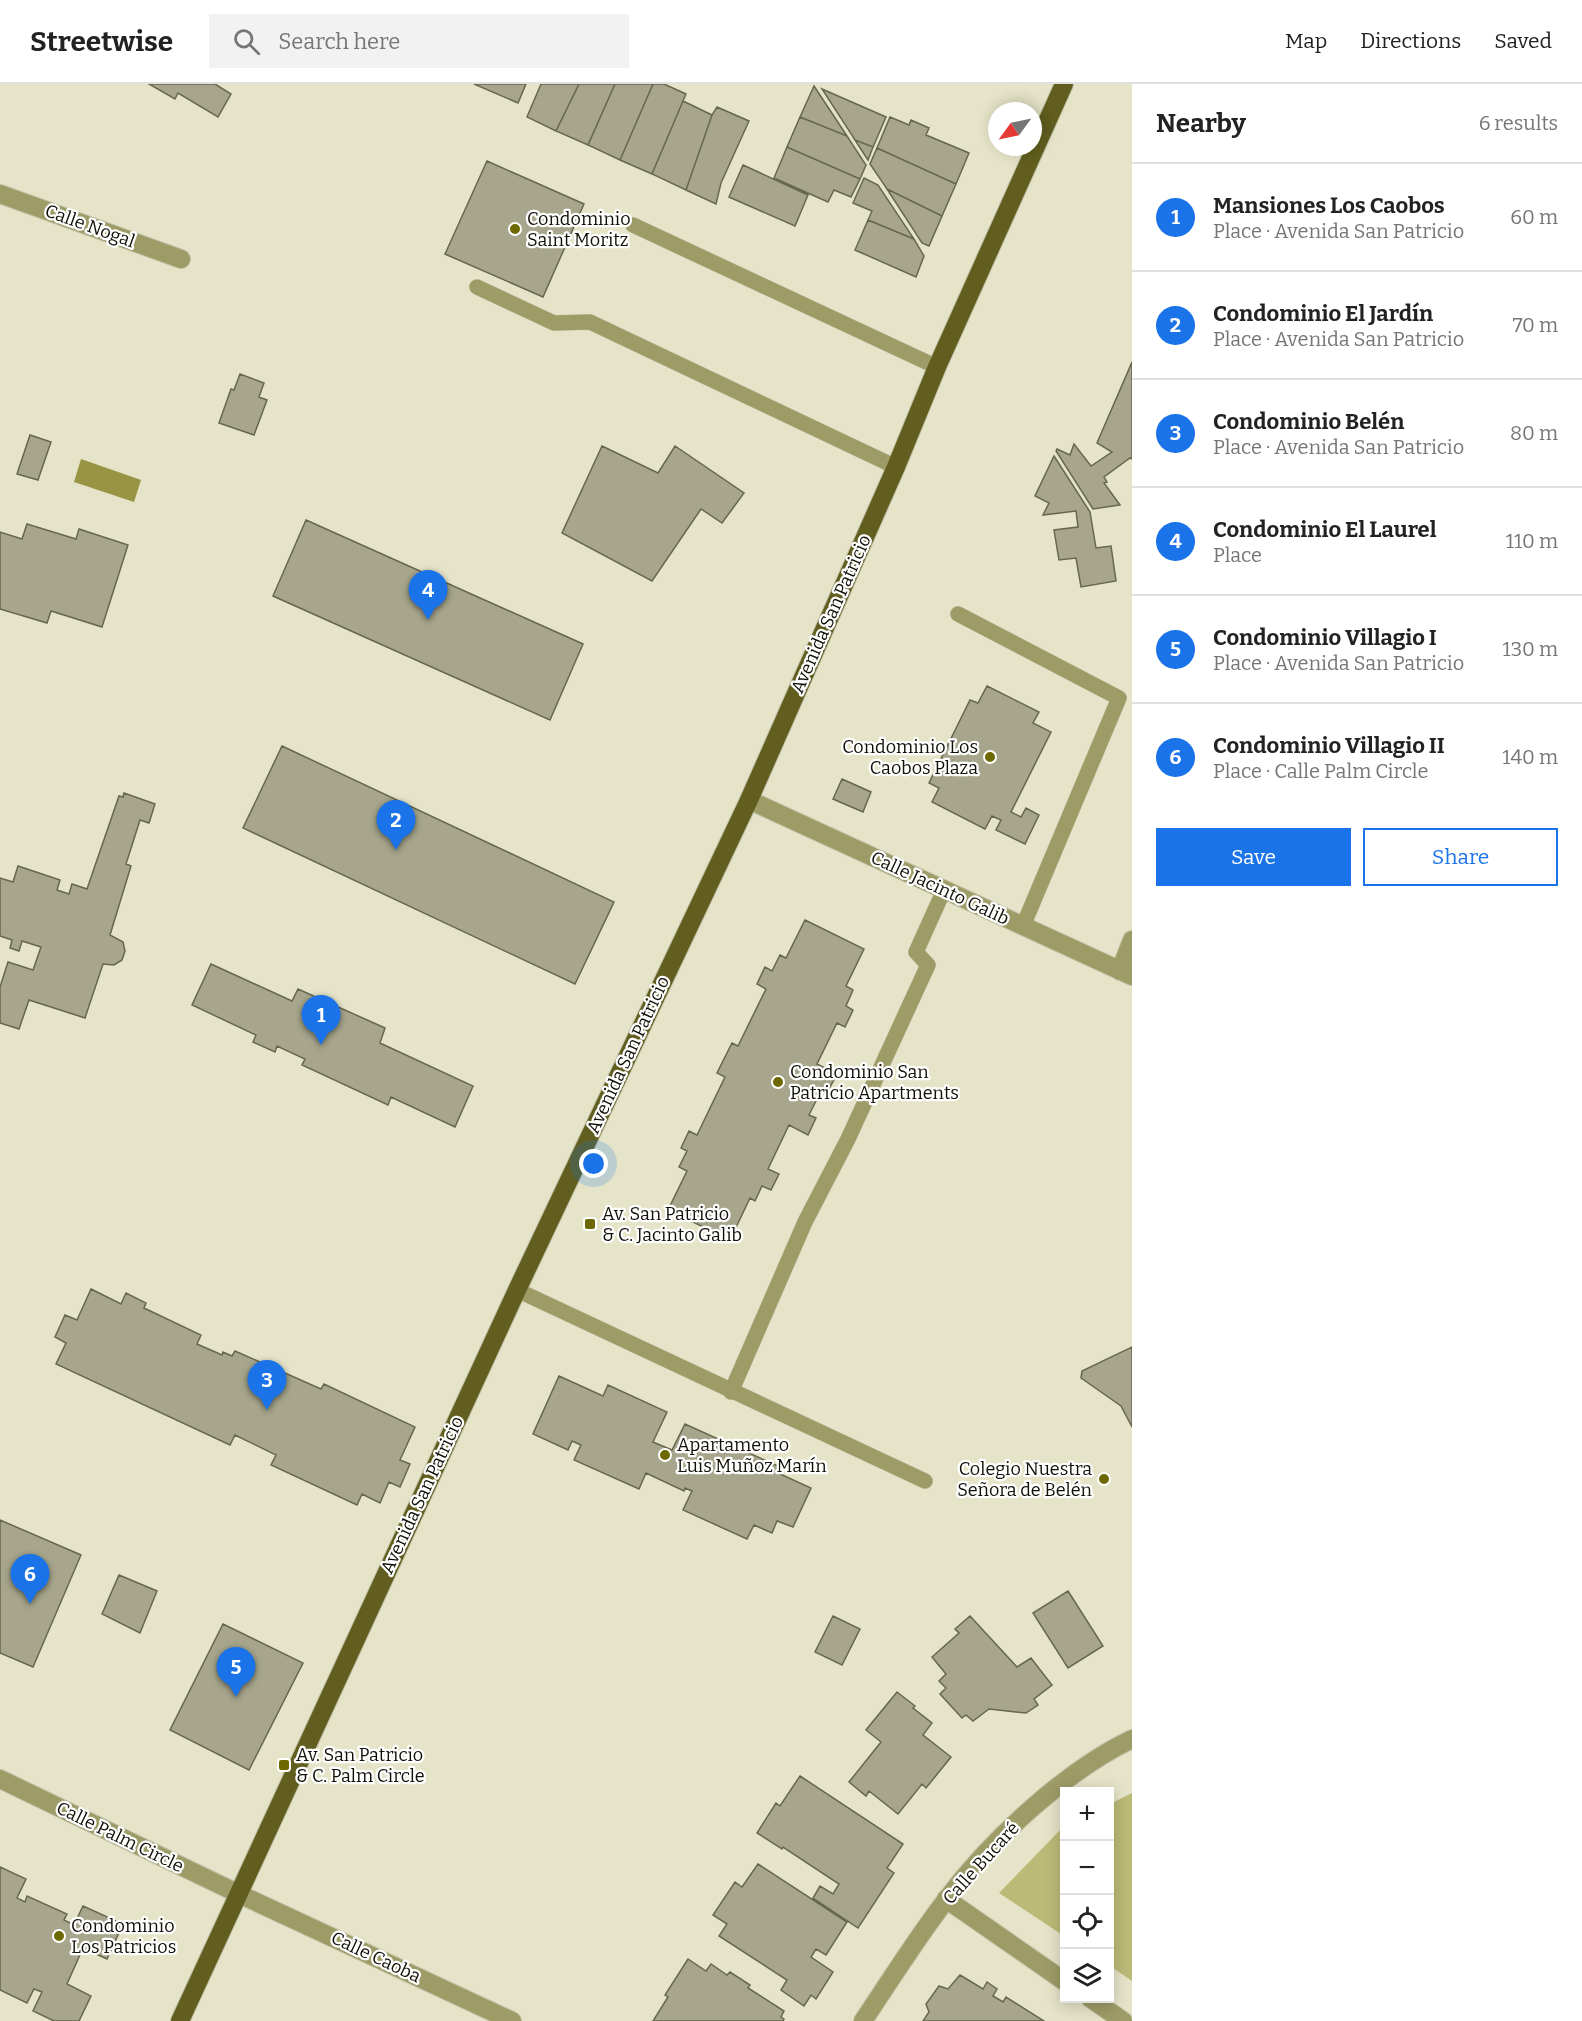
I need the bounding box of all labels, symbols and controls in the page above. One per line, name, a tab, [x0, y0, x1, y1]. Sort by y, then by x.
search box	[209, 14, 629, 68]
text: Streetwise	[30, 25, 173, 58]
icon: search	[230, 25, 263, 58]
text: Search here	[278, 28, 400, 55]
text: Map	[1285, 28, 1327, 54]
text: Directions	[1360, 28, 1461, 54]
text: Saved	[1494, 28, 1552, 54]
north arrow	[988, 102, 1042, 156]
text: Nearby	[1156, 108, 1246, 139]
text: 6 results	[1479, 111, 1558, 135]
text: Mansiones Los Caobos	[1213, 192, 1445, 219]
street label: Calle Nogal	[42, 200, 138, 252]
text: 1	[1171, 205, 1180, 229]
text: 60 m	[1510, 205, 1558, 229]
place label: Condominio Saint Moritz	[527, 208, 631, 251]
text: Place · Avenida San Patricio	[1213, 219, 1464, 243]
marker: Condominio Saint Moritz	[508, 222, 522, 236]
text: Condominio El Jardín	[1213, 300, 1433, 327]
text: 2	[1170, 313, 1181, 337]
text: 70 m	[1512, 313, 1558, 337]
text: Place · Avenida San Patricio	[1213, 327, 1464, 351]
text: Condominio Belén	[1213, 408, 1404, 435]
text: 3	[1170, 421, 1181, 445]
text: 80 m	[1510, 421, 1558, 445]
text: Place · Avenida San Patricio	[1213, 435, 1464, 459]
text: Condominio El Laurel	[1213, 516, 1437, 543]
text: 4	[1169, 529, 1182, 553]
text: 110 m	[1506, 529, 1558, 553]
street label: Avenida San Patricio	[786, 531, 876, 697]
text: Place	[1213, 543, 1262, 567]
pin: 4	[408, 570, 448, 620]
text: Condominio Villagio I	[1213, 624, 1437, 651]
text: 5	[1170, 637, 1181, 661]
text: 130 m	[1503, 637, 1558, 661]
text: Place · Avenida San Patricio	[1213, 651, 1464, 675]
text: Condominio Villagio II	[1213, 732, 1445, 759]
place label: Condominio Los Caobos Plaza	[842, 736, 978, 779]
text: 6	[1170, 745, 1181, 769]
text: 140 m	[1502, 745, 1558, 769]
marker: Condominio Los Caobos Plaza	[983, 750, 997, 764]
text: Place · Calle Palm Circle	[1213, 759, 1428, 783]
pin: 2	[376, 800, 416, 850]
button: Save	[1156, 828, 1351, 886]
button: Share	[1363, 828, 1558, 886]
street label: Calle Jacinto Galib	[867, 846, 1013, 930]
street label: Avenida San Patricio	[582, 973, 674, 1137]
pin: 1	[302, 996, 340, 1045]
place label: Condominio San Patricio Apartments	[790, 1061, 959, 1104]
marker: Condominio San Patricio Apartments	[771, 1075, 785, 1089]
your location	[579, 1149, 608, 1178]
place label: Av. San Patricio & C. Jacinto Galib	[602, 1203, 742, 1246]
marker: Av. San Patricio & C. Jacinto Galib	[583, 1217, 597, 1231]
pin: 3	[248, 1360, 286, 1410]
street label: Avenida San Patricio	[376, 1413, 468, 1577]
place label: Apartamento Luis Muñoz Marín	[677, 1434, 827, 1477]
marker: Apartamento Luis Muñoz Marín	[658, 1448, 672, 1462]
place label: Colegio Nuestra Señora de Belén	[957, 1458, 1093, 1501]
marker: Colegio Nuestra Señora de Belén	[1097, 1472, 1111, 1486]
pin: 6	[10, 1554, 50, 1604]
pin: 5	[216, 1648, 256, 1697]
place label: Av. San Patricio & C. Palm Circle	[296, 1744, 425, 1787]
marker: Av. San Patricio & C. Palm Circle	[277, 1758, 291, 1772]
map controls	[1060, 1787, 1114, 2003]
button: +	[1060, 1787, 1114, 1841]
street label: Calle Palm Circle	[53, 1797, 187, 1877]
street label: Calle Bucaré	[938, 1817, 1024, 1909]
button: −	[1060, 1841, 1114, 1895]
button: locate	[1060, 1895, 1114, 1949]
place label: Condominio Los Patricios	[71, 1915, 176, 1958]
street label: Calle Caoba	[328, 1927, 425, 1987]
marker: Condominio Los Patricios	[52, 1929, 66, 1943]
button: layers	[1060, 1949, 1114, 2003]

